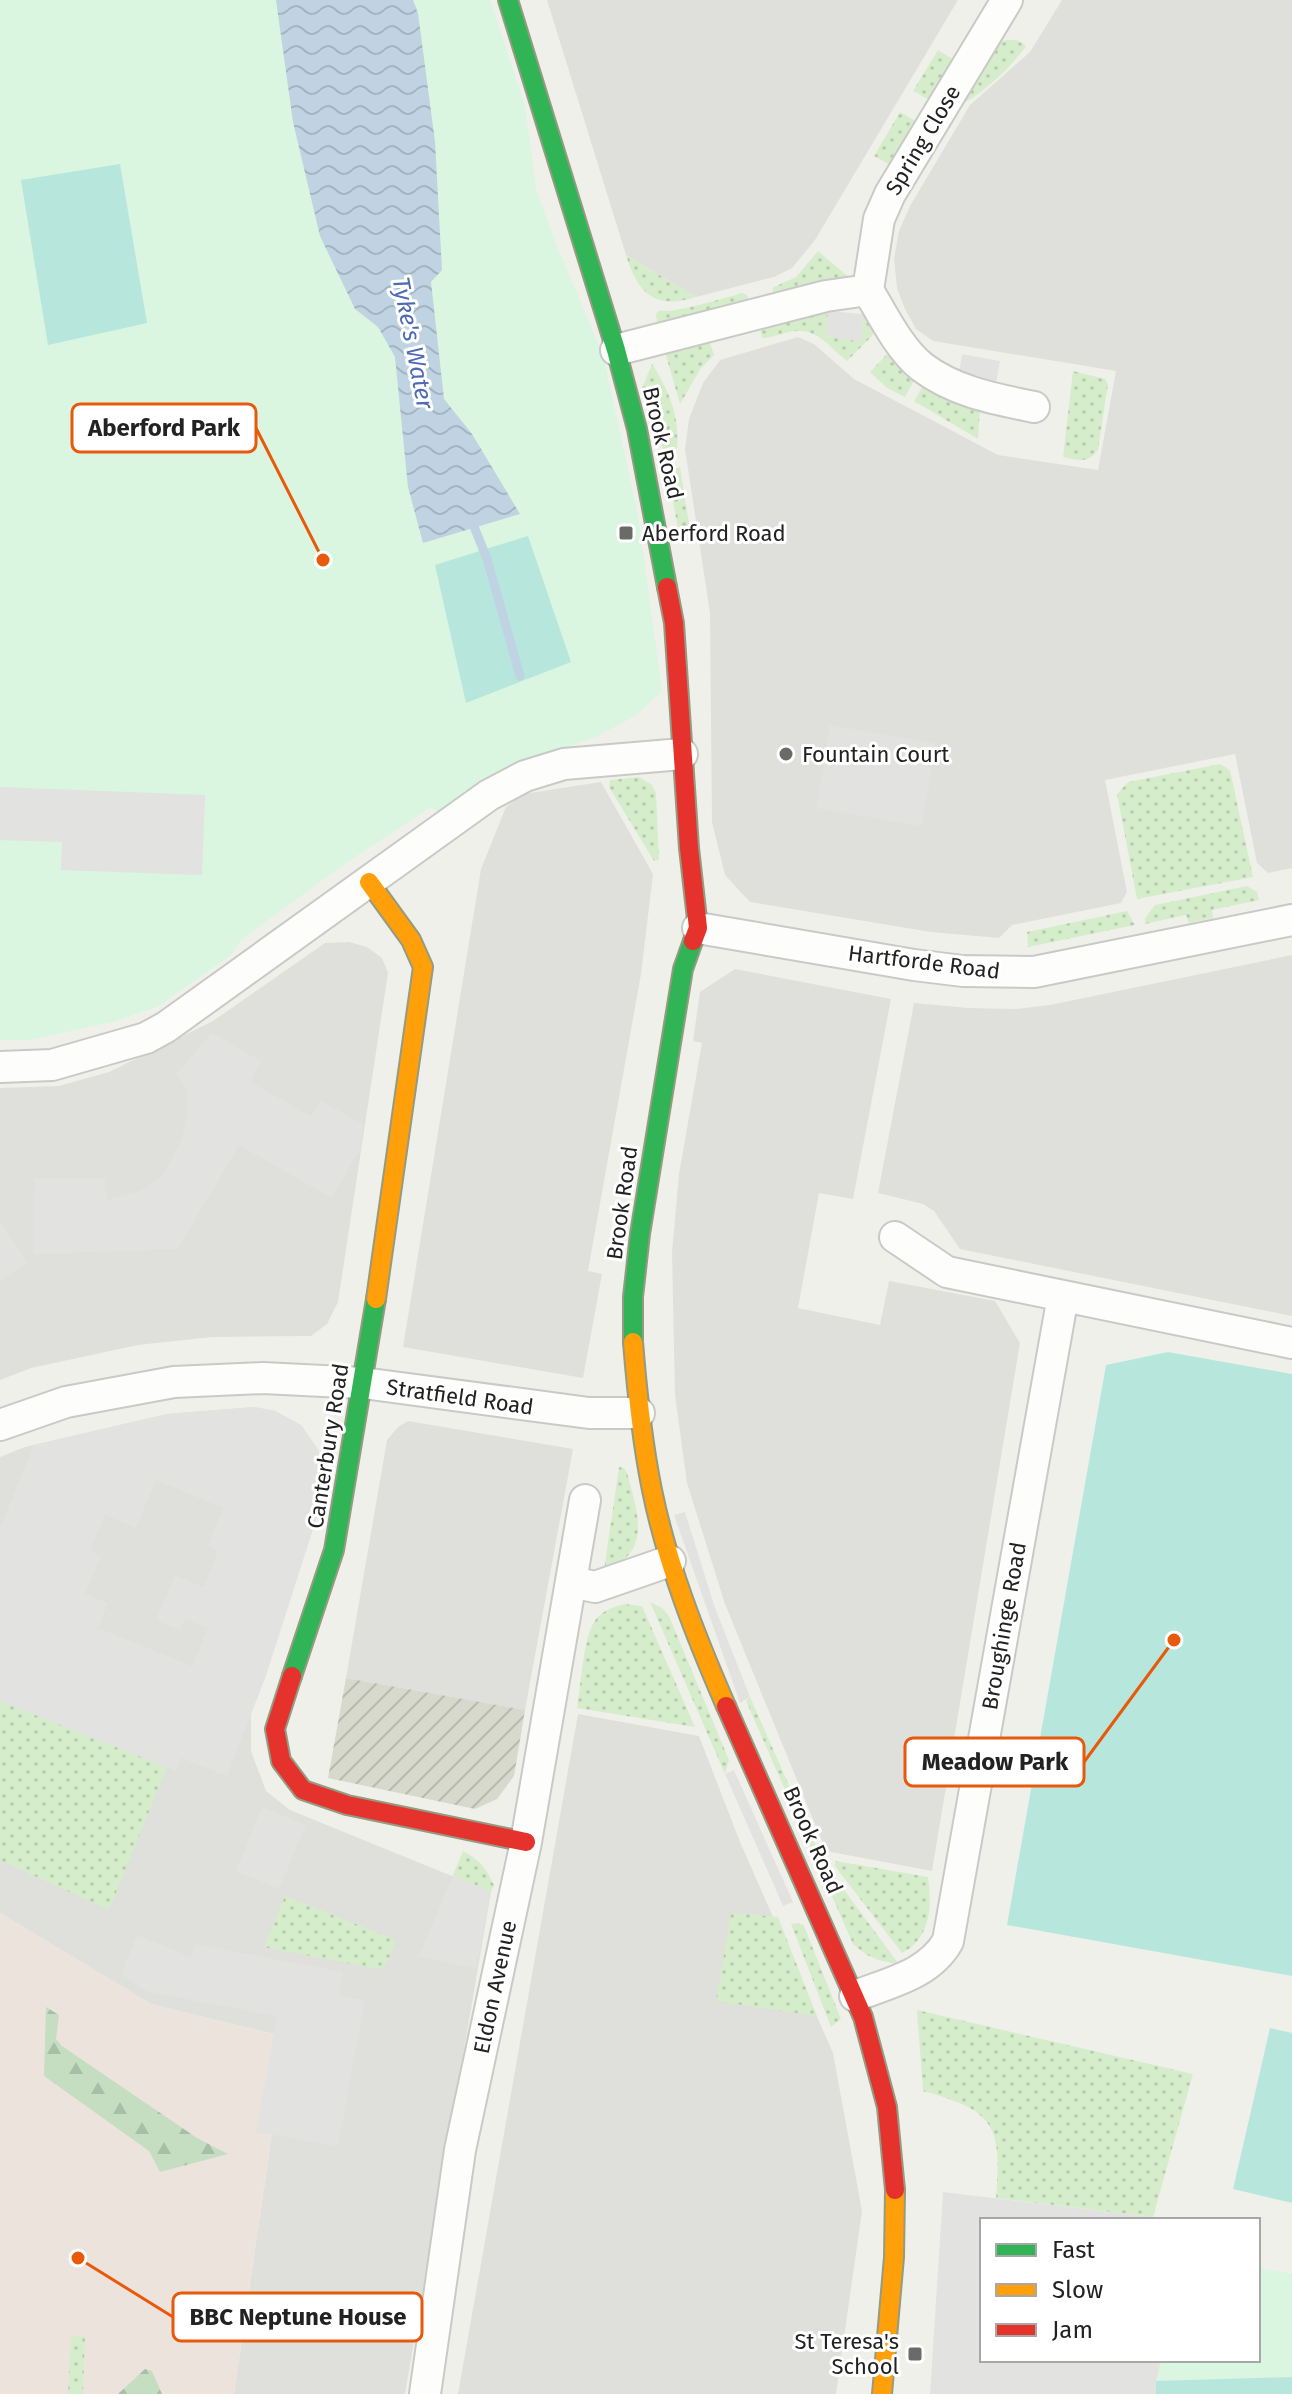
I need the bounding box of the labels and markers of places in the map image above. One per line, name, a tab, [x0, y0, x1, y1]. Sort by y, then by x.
callout: Aberford Park	[72, 404, 256, 452]
place label: Aberford Road	[642, 520, 786, 547]
marker: Aberford Road	[617, 524, 635, 542]
place label: Fountain Court	[802, 741, 949, 768]
marker: Fountain Court	[777, 745, 795, 763]
callout: Meadow Park	[905, 1738, 1084, 1786]
callout: BBC Neptune House	[173, 2293, 422, 2341]
place label: St Teresa's School	[795, 2328, 899, 2380]
marker: St Teresa's School	[906, 2345, 924, 2363]

